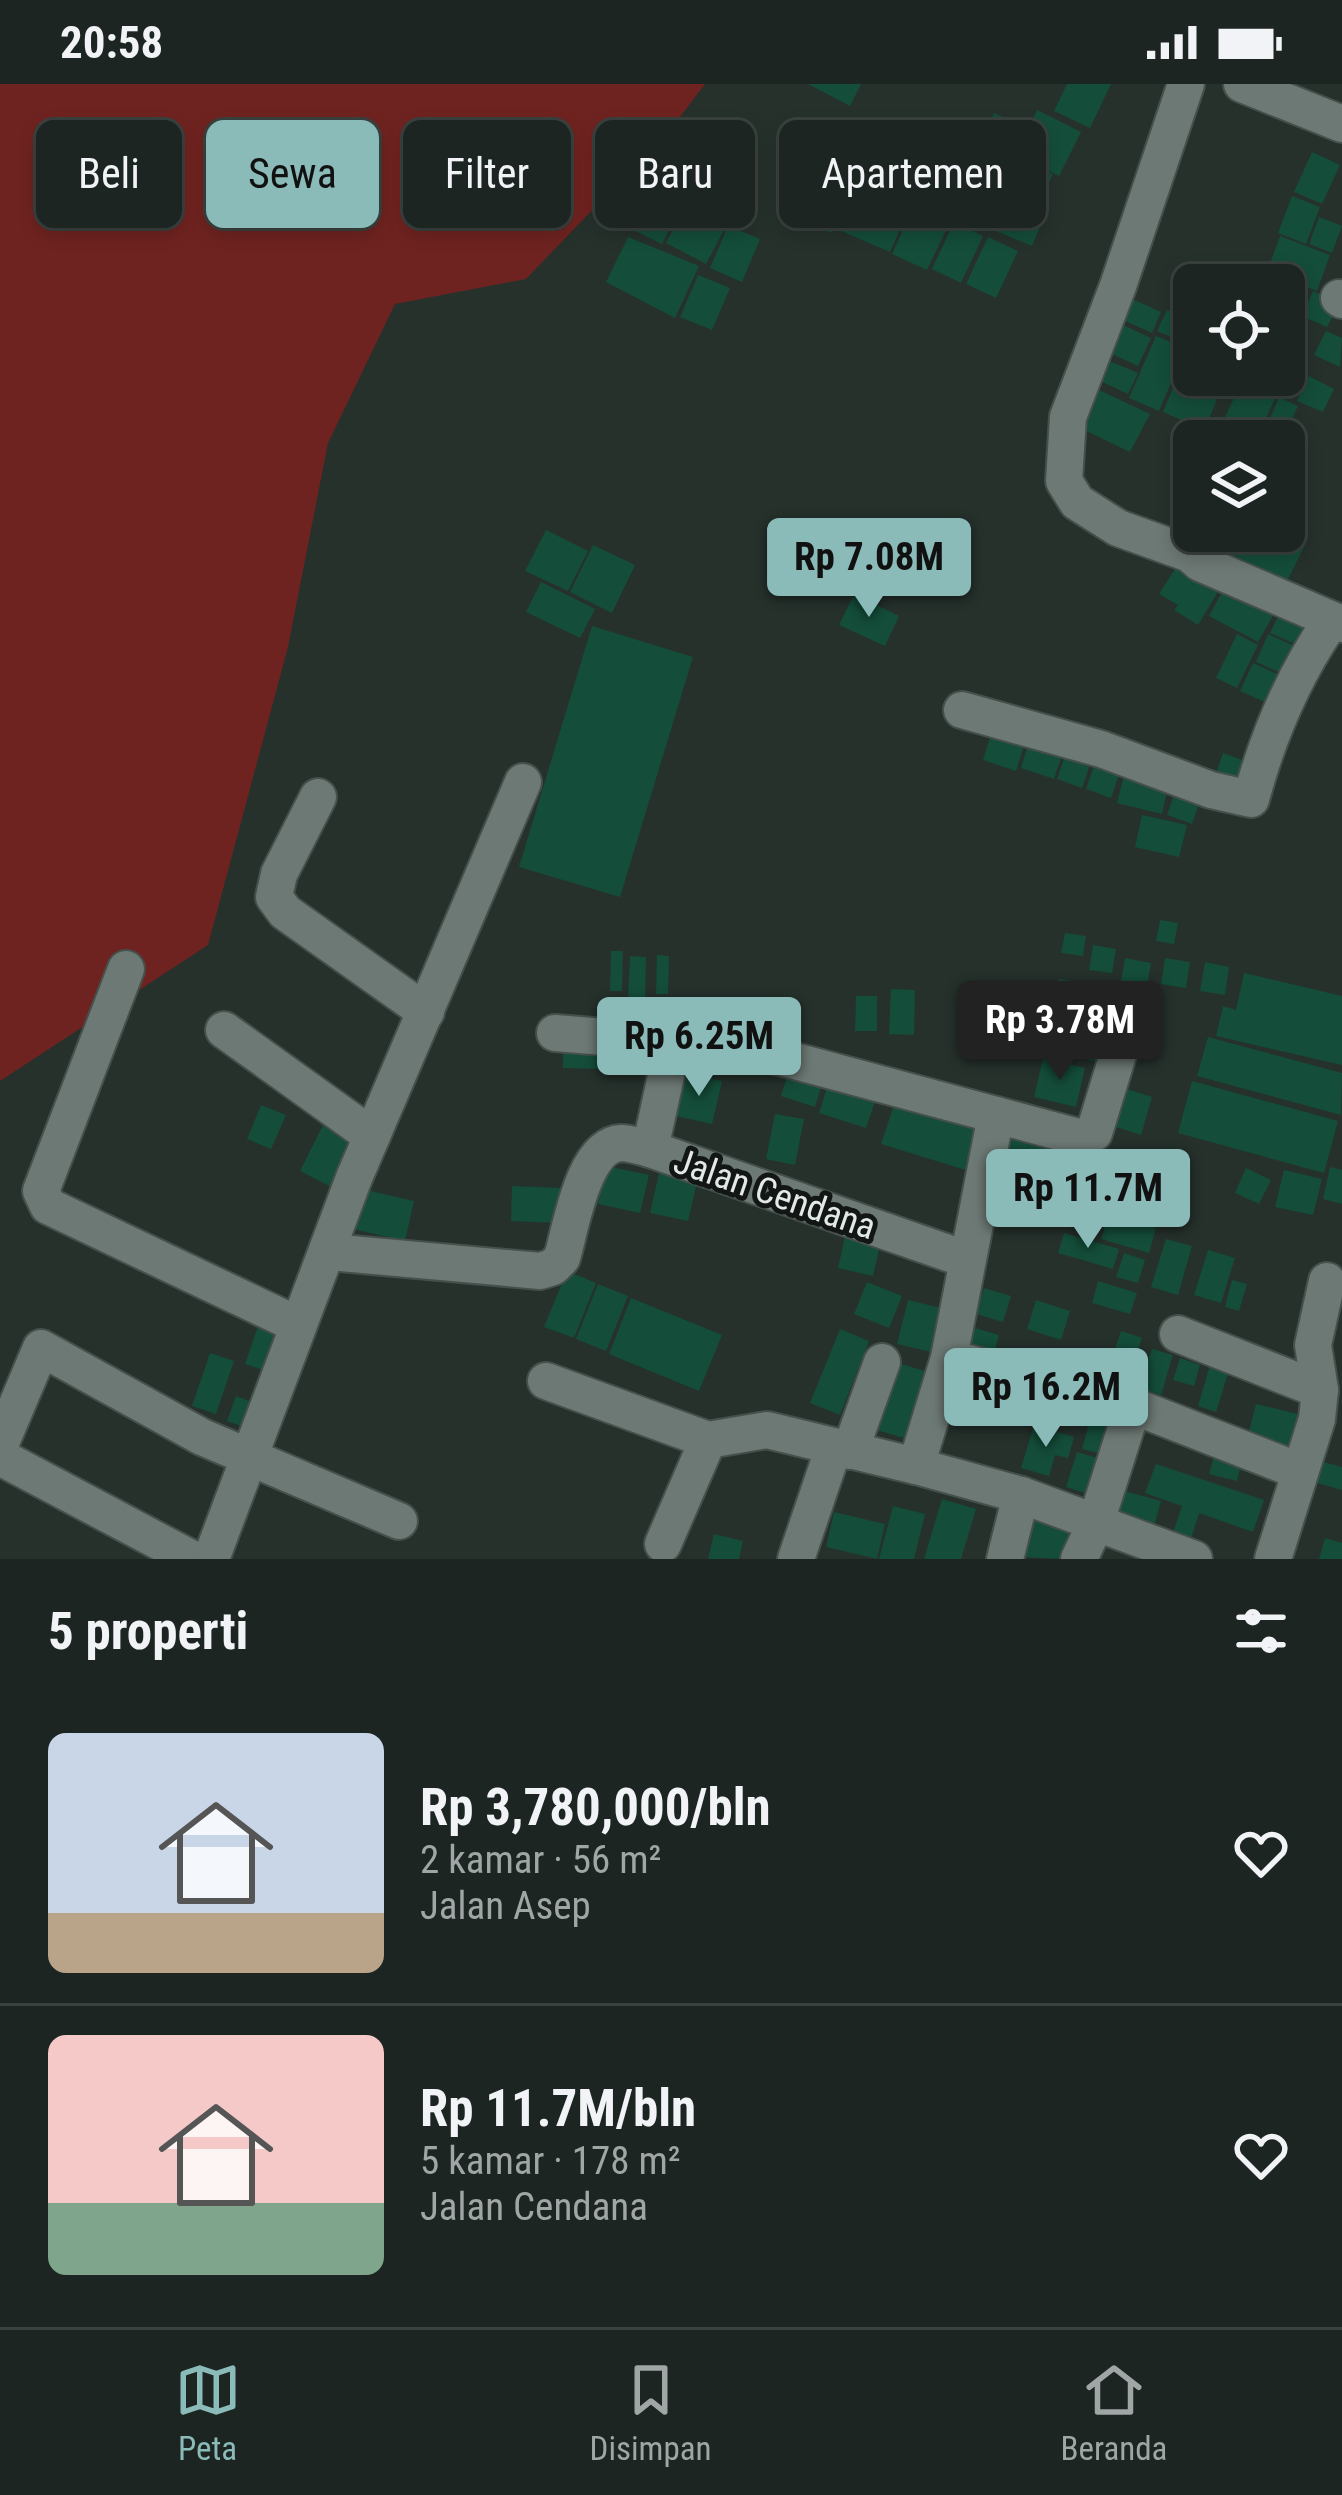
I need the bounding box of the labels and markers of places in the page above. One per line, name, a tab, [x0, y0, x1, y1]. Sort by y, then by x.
pin: Rp 7.08M	[745, 518, 993, 620]
pin: Rp 3.78M	[936, 981, 1184, 1083]
pin: Rp 6.25M	[575, 997, 823, 1099]
pin: Rp 11.7M	[964, 1149, 1212, 1251]
pin: Rp 16.2M	[922, 1348, 1170, 1450]

